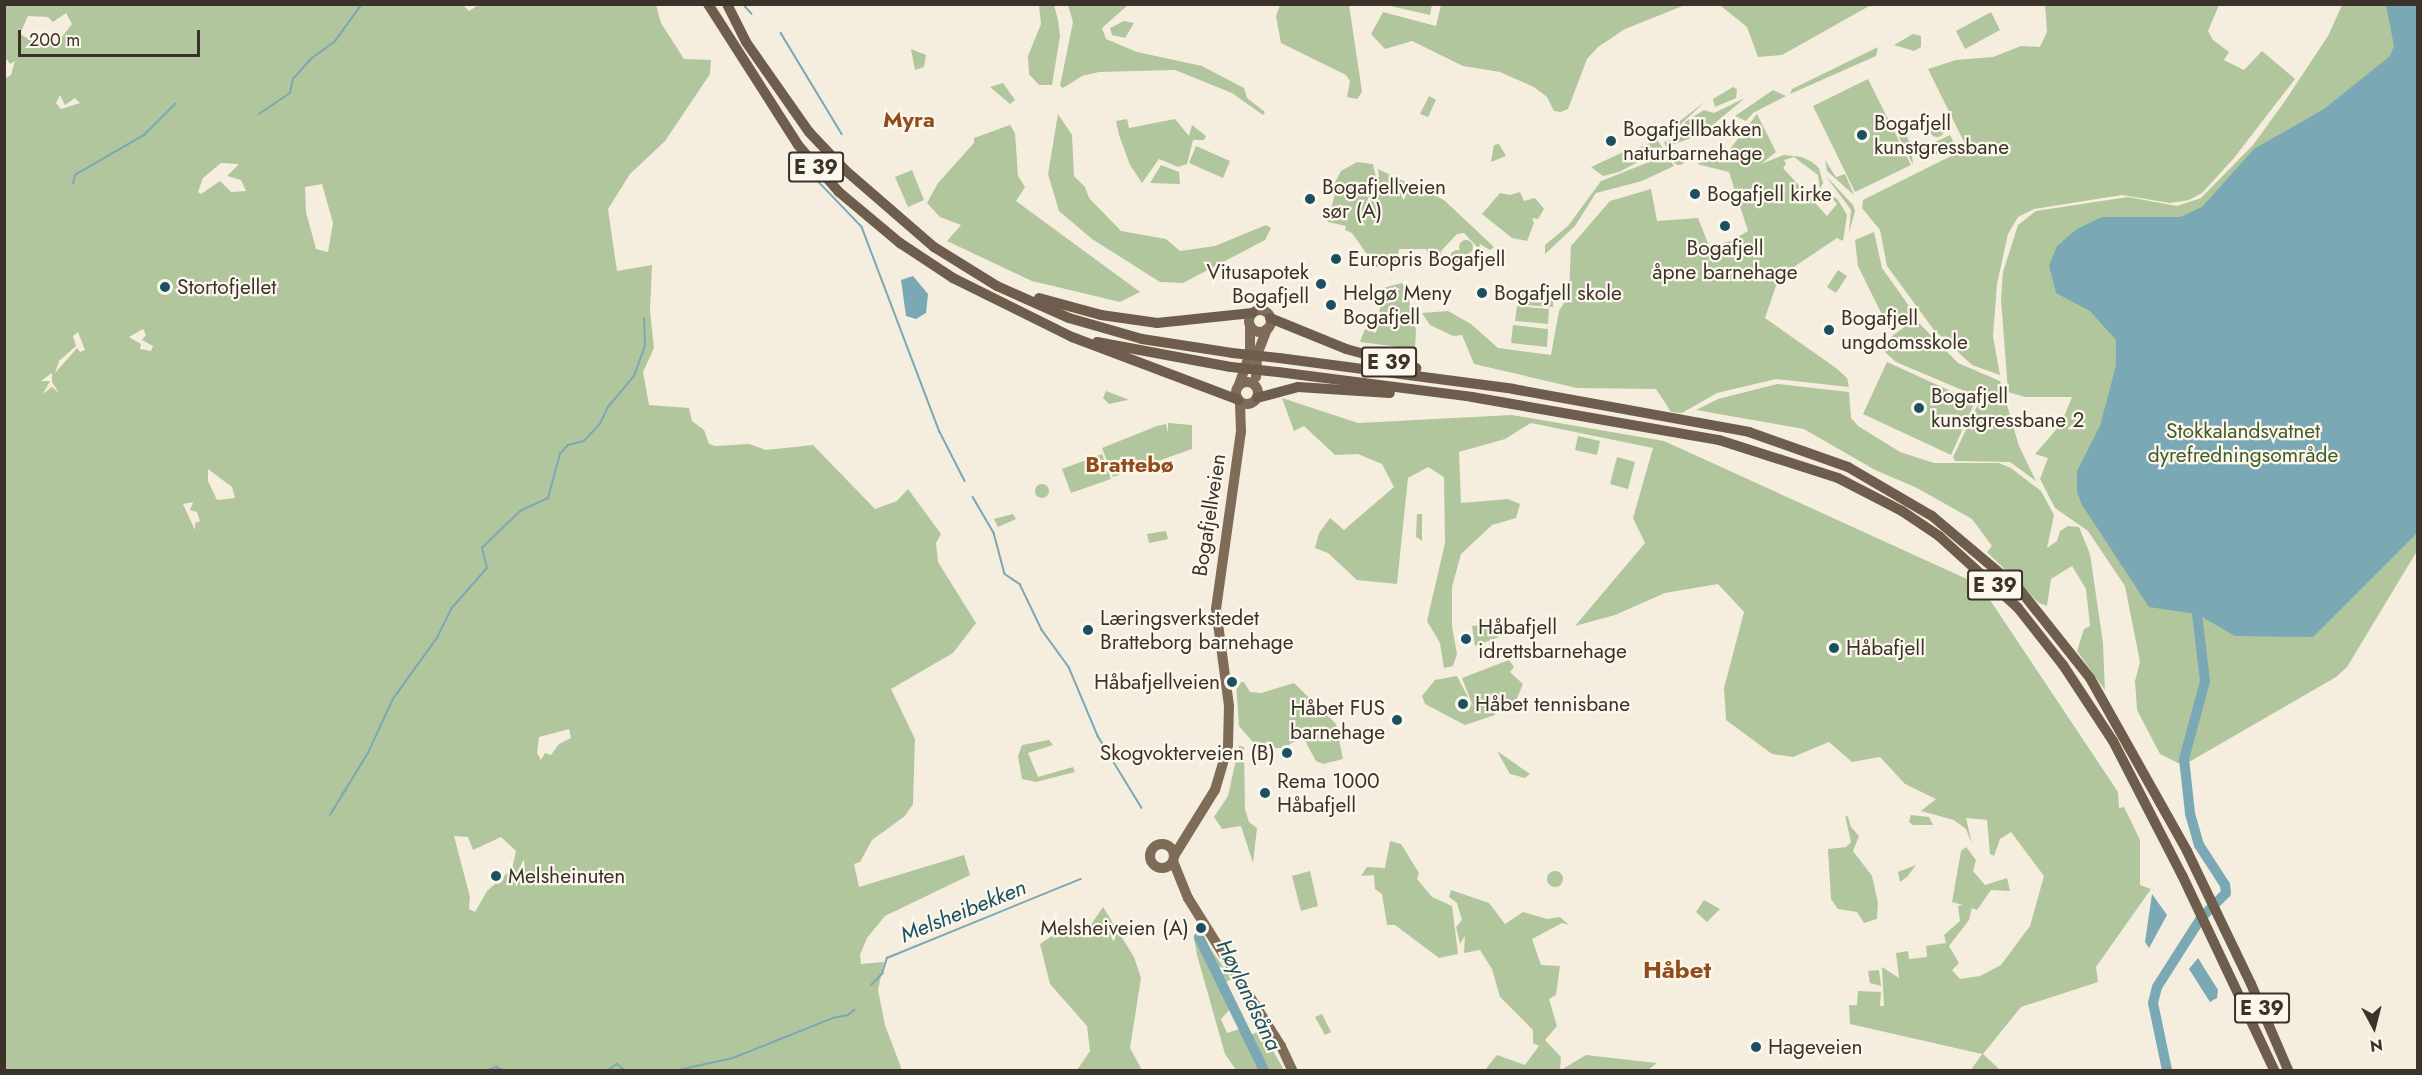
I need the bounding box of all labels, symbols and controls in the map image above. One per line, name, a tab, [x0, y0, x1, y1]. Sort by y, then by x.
scale bar	[21, 18, 202, 56]
text: 200 m	[29, 27, 80, 53]
district label: Myra	[883, 107, 935, 133]
place label: Bogafjell kunstgressbane	[1874, 110, 2009, 160]
place label: Bogafjellbakken naturbarnehage	[1623, 116, 1762, 166]
marker: Bogafjell kunstgressbane	[1855, 128, 1869, 142]
marker: Bogafjellbakken naturbarnehage	[1604, 134, 1618, 148]
road number: E 39	[788, 150, 844, 184]
place label: Bogafjellveien sør (A)	[1322, 174, 1446, 224]
place label: Bogafjell kirke	[1707, 181, 1832, 207]
marker: Bogafjell kirke	[1688, 187, 1702, 201]
marker: Bogafjellveien sør (A)	[1303, 192, 1317, 206]
marker: Bogafjell åpne barnehage	[1718, 219, 1732, 233]
place label: Bogafjell åpne barnehage	[1652, 235, 1798, 285]
place label: Europris Bogafjell	[1348, 246, 1505, 272]
marker: Europris Bogafjell	[1329, 252, 1343, 266]
place label: Vitusapotek Bogafjell	[1207, 259, 1309, 309]
place label: Stortofjellet	[177, 274, 276, 300]
marker: Vitusapotek Bogafjell	[1314, 277, 1328, 291]
marker: Stortofjellet	[158, 280, 172, 294]
place label: Helgø Meny Bogafjell	[1343, 280, 1451, 330]
place label: Bogafjell skole	[1494, 280, 1622, 306]
marker: Bogafjell skole	[1475, 286, 1489, 300]
marker: Helgø Meny Bogafjell	[1324, 298, 1338, 312]
place label: Bogafjell ungdomsskole	[1841, 305, 1968, 355]
marker: Bogafjell ungdomsskole	[1822, 323, 1836, 337]
road number: E 39	[1360, 345, 1418, 379]
place label: Bogafjell kunstgressbane 2	[1931, 383, 2084, 433]
marker: Bogafjell kunstgressbane 2	[1912, 401, 1926, 415]
park label: Stokkalandsvatnet dyrefredningsområde	[2148, 418, 2338, 468]
district label: Brattebø	[1085, 452, 1173, 478]
street label: Bogafjellveien	[1187, 452, 1231, 578]
road number: E 39	[1966, 568, 2024, 602]
place label: Læringsverkstedet Bratteborg barnehage	[1100, 605, 1294, 655]
place label: Håbafjell idrettsbarnehage	[1478, 614, 1627, 664]
marker: Læringsverkstedet Bratteborg barnehage	[1081, 623, 1095, 637]
marker: Håbafjell idrettsbarnehage	[1459, 632, 1473, 646]
place label: Håbafjell	[1846, 635, 1925, 661]
marker: Håbafjell	[1827, 641, 1841, 655]
place label: Håbafjellveien	[1094, 669, 1220, 695]
marker: Håbafjellveien	[1225, 675, 1239, 689]
place label: Håbet tennisbane	[1475, 691, 1630, 717]
place label: Håbet FUS barnehage	[1290, 695, 1385, 745]
marker: Håbet tennisbane	[1456, 697, 1470, 711]
marker: Håbet FUS barnehage	[1390, 713, 1404, 727]
place label: Skogvokterveien (B)	[1100, 740, 1275, 766]
marker: Skogvokterveien (B)	[1280, 746, 1294, 760]
place label: Rema 1000 Håbafjell	[1277, 768, 1380, 818]
marker: Rema 1000 Håbafjell	[1258, 786, 1272, 800]
place label: Melsheinuten	[508, 863, 625, 889]
marker: Melsheinuten	[489, 869, 503, 883]
water label: Melsheibekken	[896, 874, 1030, 948]
place label: Melsheiveien (A)	[1040, 915, 1189, 941]
marker: Melsheiveien (A)	[1194, 921, 1208, 935]
water label: Høylandsåna	[1211, 935, 1287, 1055]
district label: Håbet	[1643, 956, 1711, 984]
road number: E 39	[2234, 991, 2290, 1025]
north arrow	[2344, 997, 2404, 1057]
text: N	[2369, 1033, 2384, 1058]
place label: Hageveien	[1768, 1034, 1863, 1060]
marker: Hageveien	[1749, 1040, 1763, 1054]

